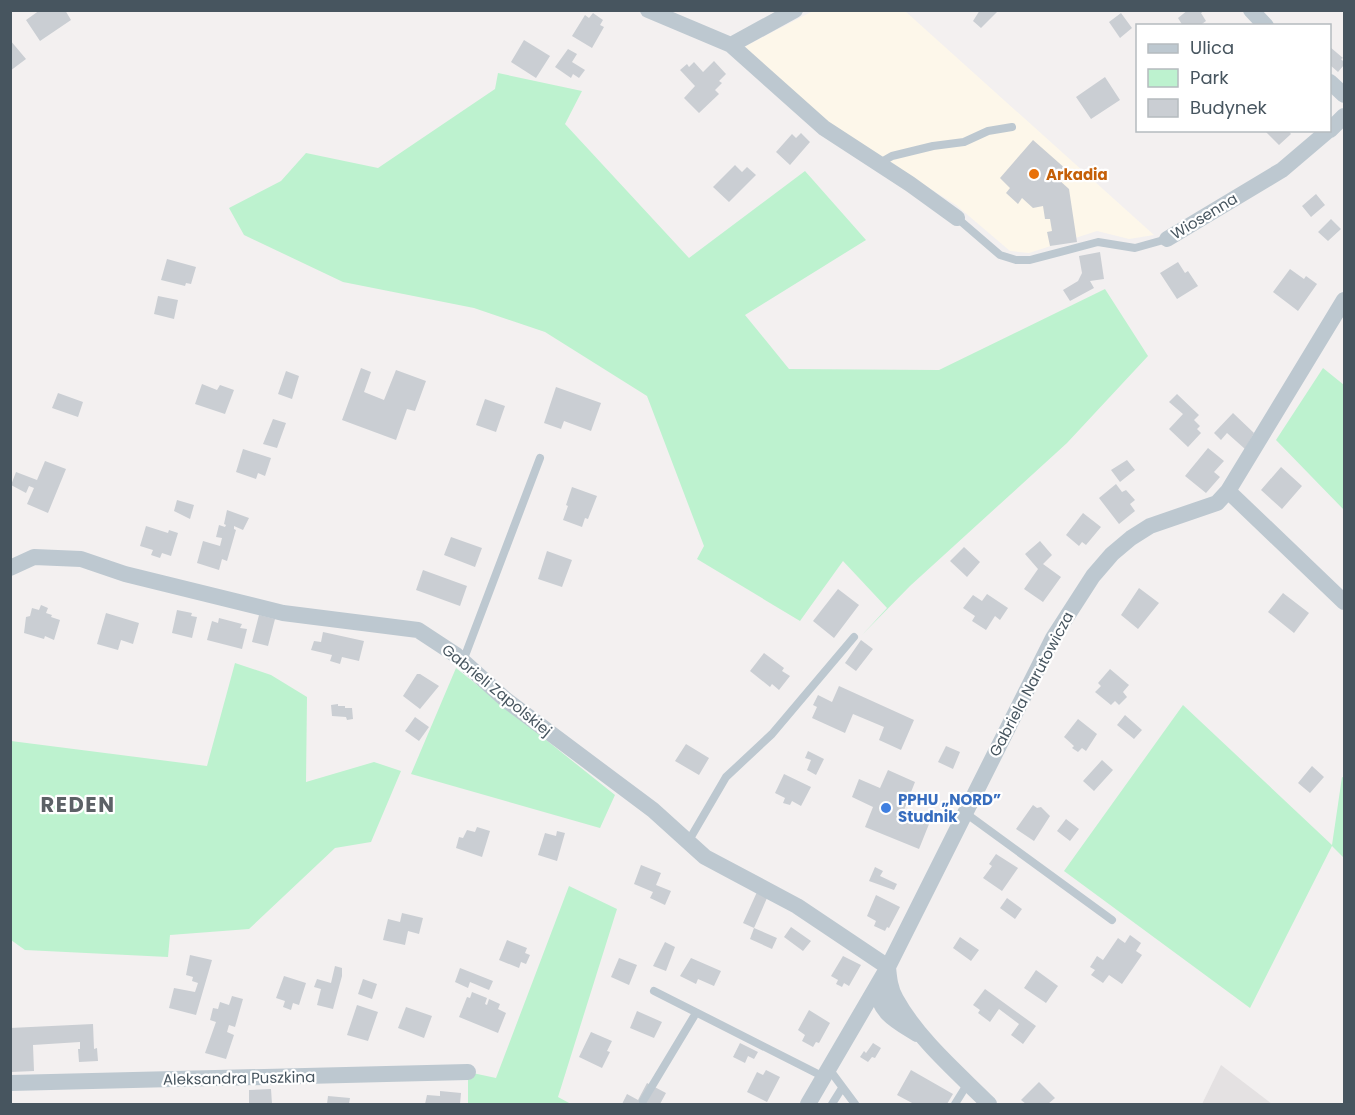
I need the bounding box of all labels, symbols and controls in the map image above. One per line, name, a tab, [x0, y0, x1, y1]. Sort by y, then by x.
legend	[1136, 24, 1331, 132]
text: Ulica	[1190, 35, 1234, 60]
text: Park	[1190, 65, 1229, 90]
text: Budynek	[1190, 95, 1268, 120]
place label: Arkadia	[1046, 164, 1108, 185]
marker: Arkadia	[1027, 167, 1041, 181]
street label: Wiosenna	[1167, 188, 1241, 244]
street label: Gabriela Narutowicza	[984, 608, 1078, 760]
street label: Gabrieli Zapolskiej	[438, 639, 556, 741]
place label: PPHU „NORD” Studnik	[898, 789, 1001, 827]
district label: REDEN	[41, 790, 115, 819]
marker: PPHU „NORD” Studnik	[879, 801, 893, 815]
street label: Aleksandra Puszkina	[163, 1066, 315, 1090]

